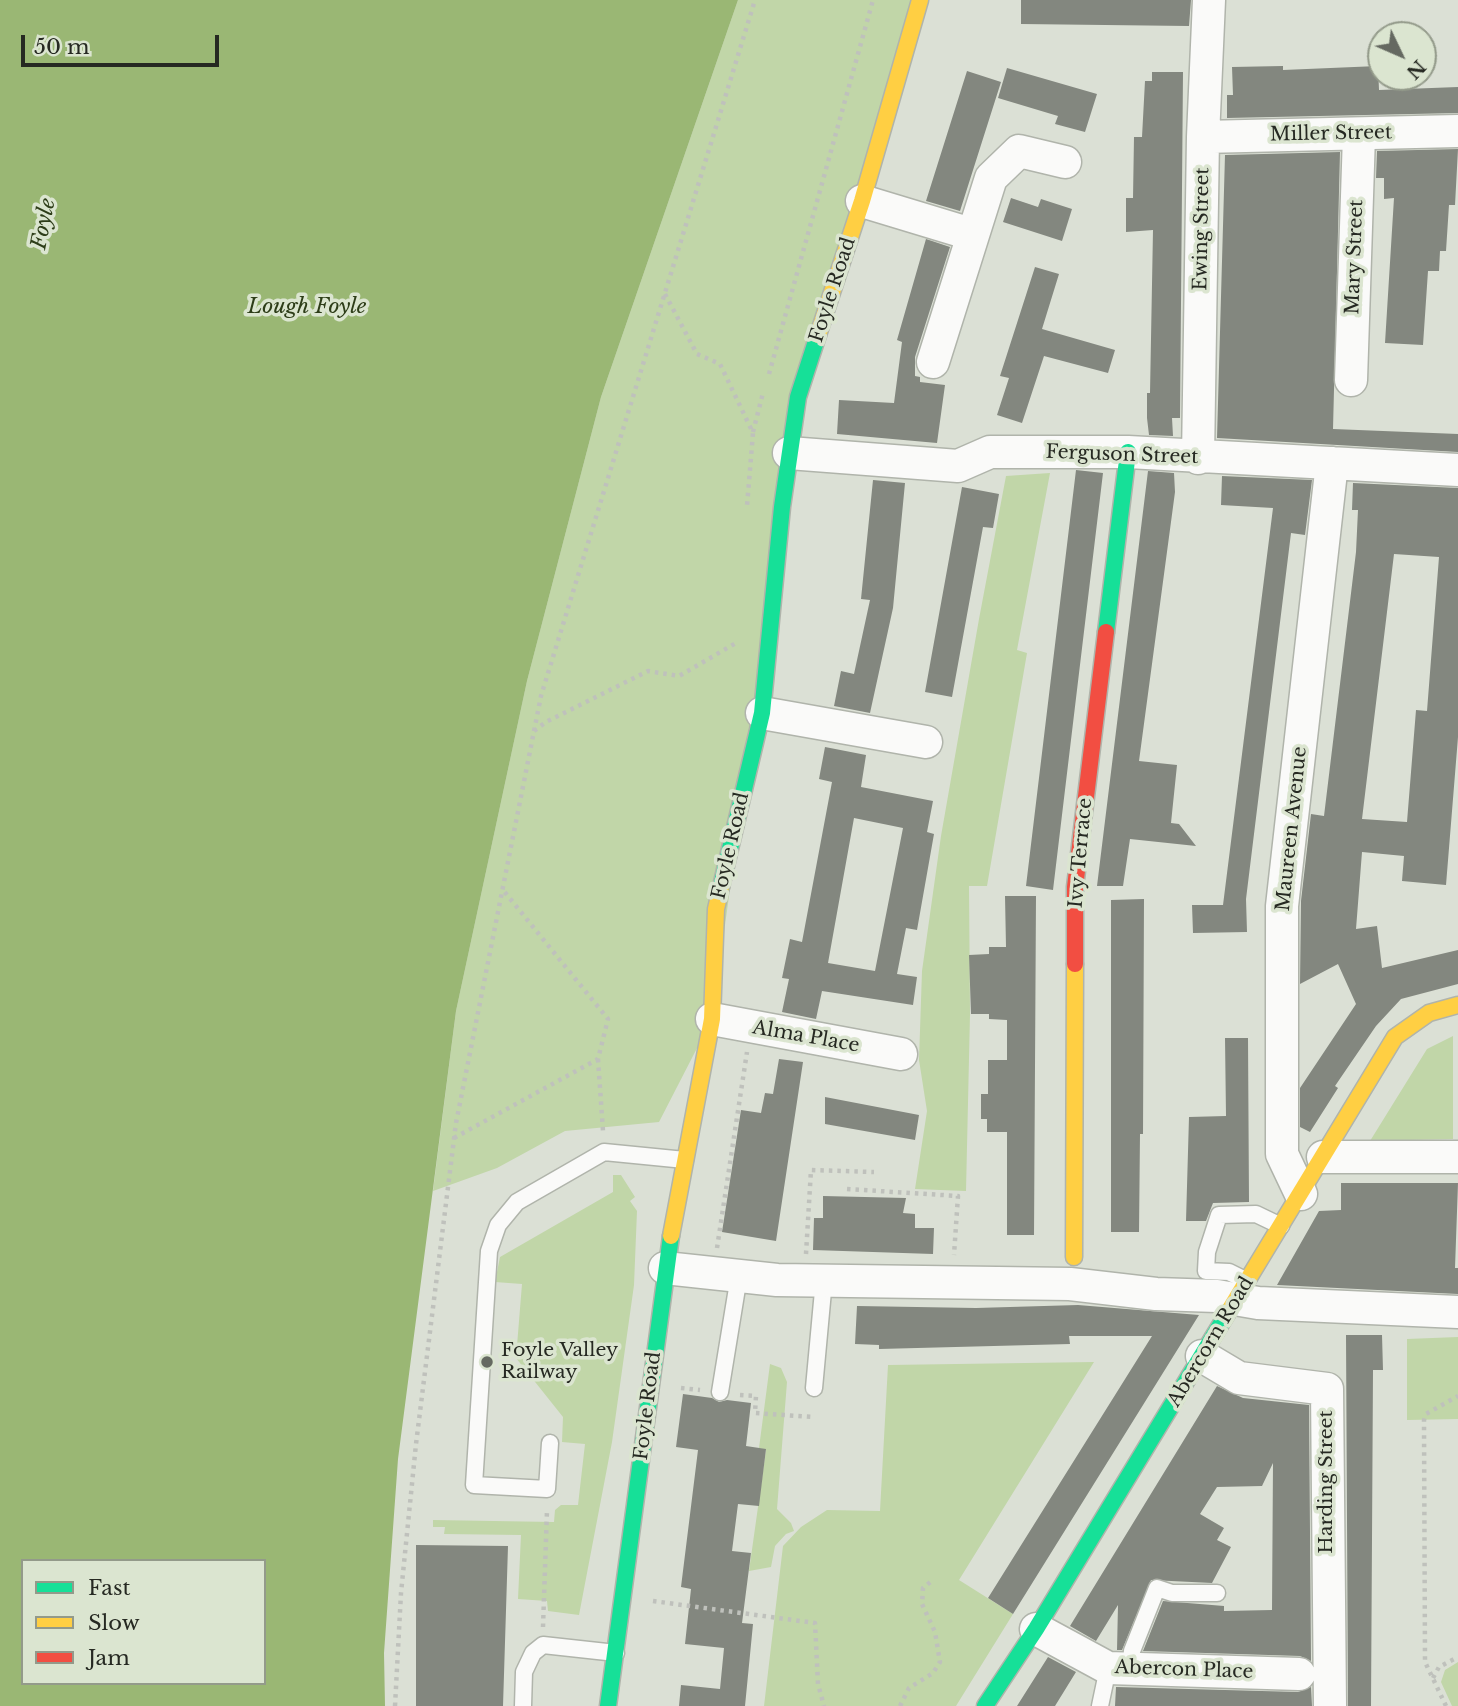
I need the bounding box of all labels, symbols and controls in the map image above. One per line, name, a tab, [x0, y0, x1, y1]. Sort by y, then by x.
scale bar	[24, 21, 222, 65]
north arrow	[1367, 21, 1437, 91]
text: 50 m	[34, 34, 89, 60]
text: N	[1402, 55, 1431, 84]
street label: Miller Street	[1270, 122, 1392, 146]
street label: Ewing Street	[1190, 167, 1214, 291]
water label: Foyle	[27, 196, 61, 252]
street label: Mary Street	[1342, 199, 1368, 315]
street label: Foyle Road	[805, 235, 861, 345]
water label: Lough Foyle	[248, 294, 366, 320]
street label: Ferguson Street	[1045, 441, 1199, 469]
street label: Maureen Avenue	[1272, 746, 1312, 912]
street label: Foyle Road	[708, 790, 754, 902]
street label: Ivy Terrace	[1065, 797, 1097, 909]
street label: Alma Place	[751, 1016, 861, 1058]
street label: Abercorn Road	[1163, 1273, 1259, 1411]
place label: Foyle Valley Railway	[501, 1340, 618, 1384]
street label: Foyle Road	[630, 1350, 666, 1462]
marker: Foyle Valley Railway	[479, 1354, 495, 1370]
street label: Harding Street	[1316, 1410, 1338, 1554]
legend	[21, 1559, 266, 1685]
text: Fast	[88, 1575, 130, 1601]
text: Slow	[88, 1610, 140, 1636]
text: Jam	[88, 1645, 130, 1671]
street label: Abercon Place	[1114, 1656, 1254, 1684]

